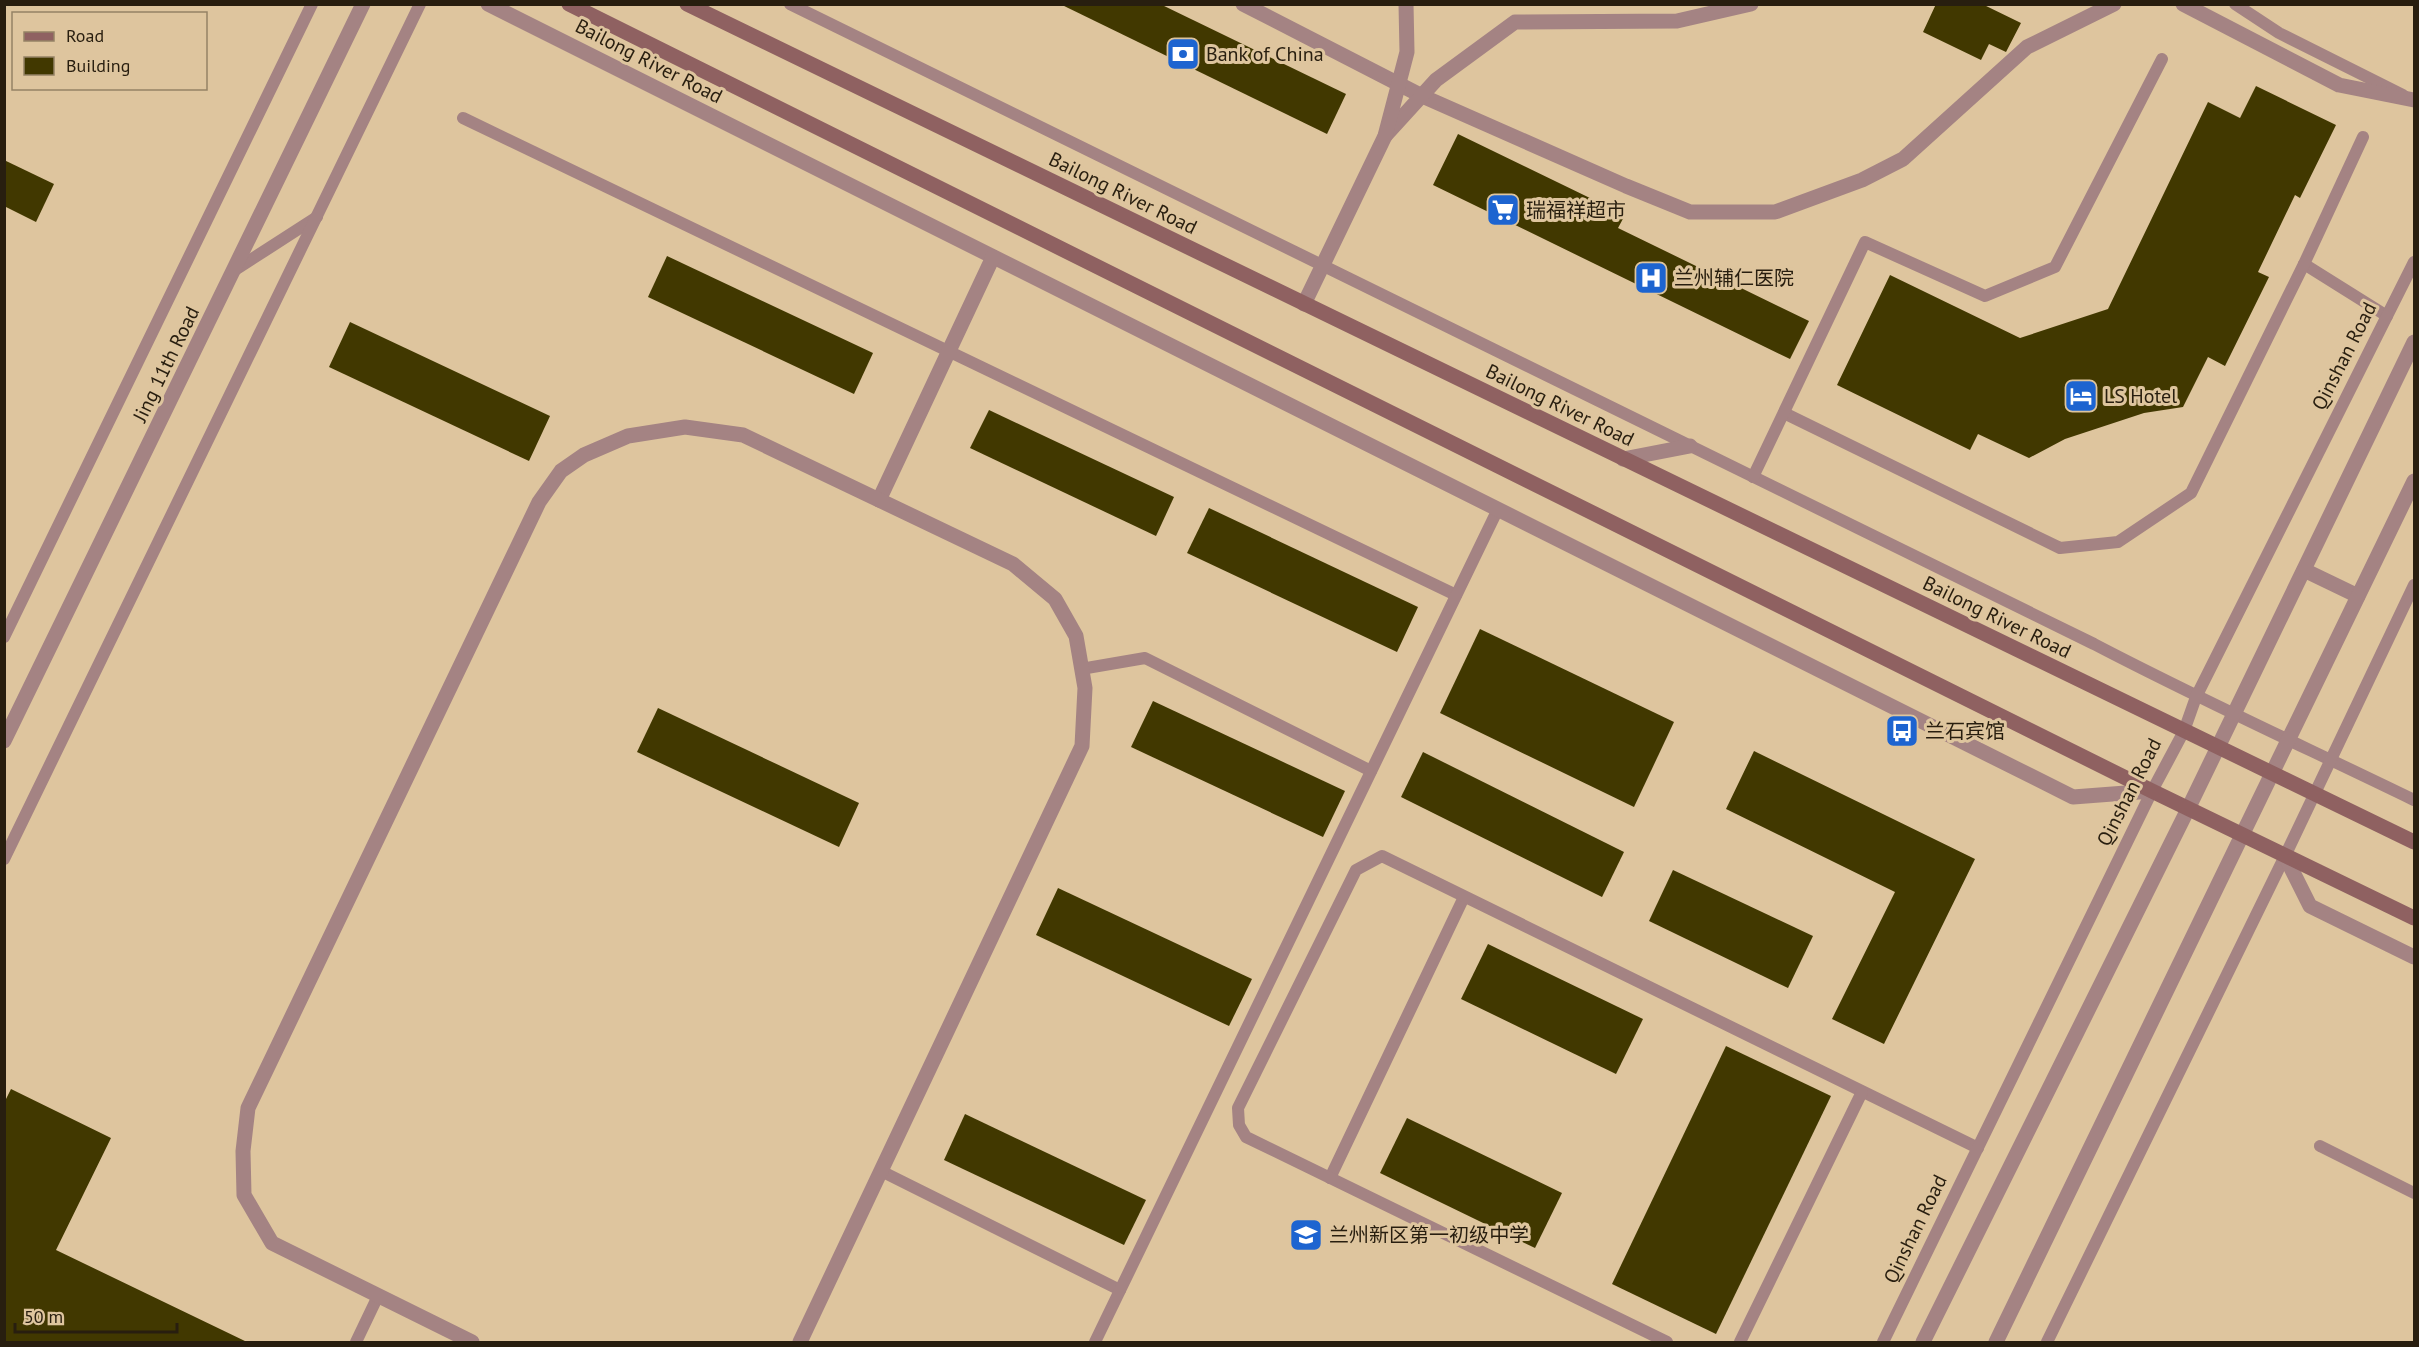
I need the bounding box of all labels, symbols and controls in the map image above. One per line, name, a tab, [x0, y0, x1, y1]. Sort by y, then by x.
legend	[12, 12, 207, 90]
street label: Bailong River Road	[571, 13, 727, 109]
text: Road	[66, 24, 104, 47]
bank icon: Bank of China	[1165, 36, 1201, 72]
place label: Bank of China	[1206, 41, 1324, 67]
text: Building	[66, 54, 130, 77]
street label: Bailong River Road	[1045, 146, 1201, 240]
supermarket icon: 瑞福祥超市	[1485, 192, 1521, 228]
place label: 瑞福祥超市	[1526, 197, 1626, 223]
hospital icon: 兰州辅仁医院	[1633, 260, 1669, 296]
place label: 兰州辅仁医院	[1674, 265, 1794, 291]
street label: Qinshan Road	[2306, 298, 2382, 414]
street label: Jing 11th Road	[126, 302, 205, 427]
street label: Bailong River Road	[1482, 358, 1638, 452]
hotel icon: LS Hotel	[2063, 378, 2099, 414]
place label: LS Hotel	[2104, 383, 2177, 409]
street label: Bailong River Road	[1919, 570, 2075, 664]
bus stop icon: 兰石宾馆	[1884, 713, 1920, 749]
place label: 兰石宾馆	[1925, 718, 2005, 744]
street label: Qinshan Road	[2091, 734, 2167, 850]
street label: Qinshan Road	[1877, 1170, 1953, 1288]
school or university icon: 兰州新区第一初级中学	[1288, 1217, 1324, 1253]
place label: 兰州新区第一初级中学	[1329, 1222, 1529, 1248]
scale bar	[15, 1296, 177, 1334]
text: 50 m	[24, 1305, 63, 1328]

